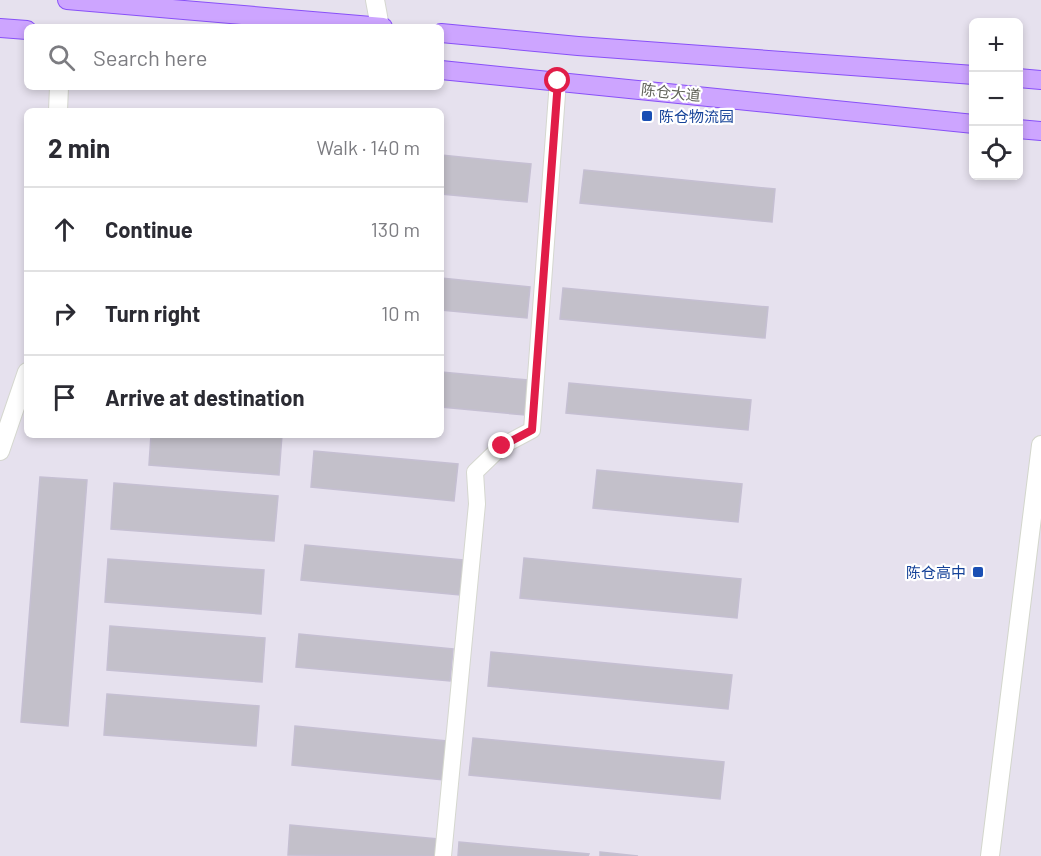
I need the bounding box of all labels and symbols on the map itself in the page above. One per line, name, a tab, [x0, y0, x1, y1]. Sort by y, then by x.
route start	[544, 67, 570, 93]
street label: 陈仓大道	[640, 80, 702, 104]
place label: 陈仓物流园	[659, 107, 734, 125]
marker: 陈仓物流园	[640, 109, 654, 123]
route end	[488, 432, 514, 458]
place label: 陈仓高中	[906, 563, 966, 581]
marker: 陈仓高中	[971, 565, 985, 579]

